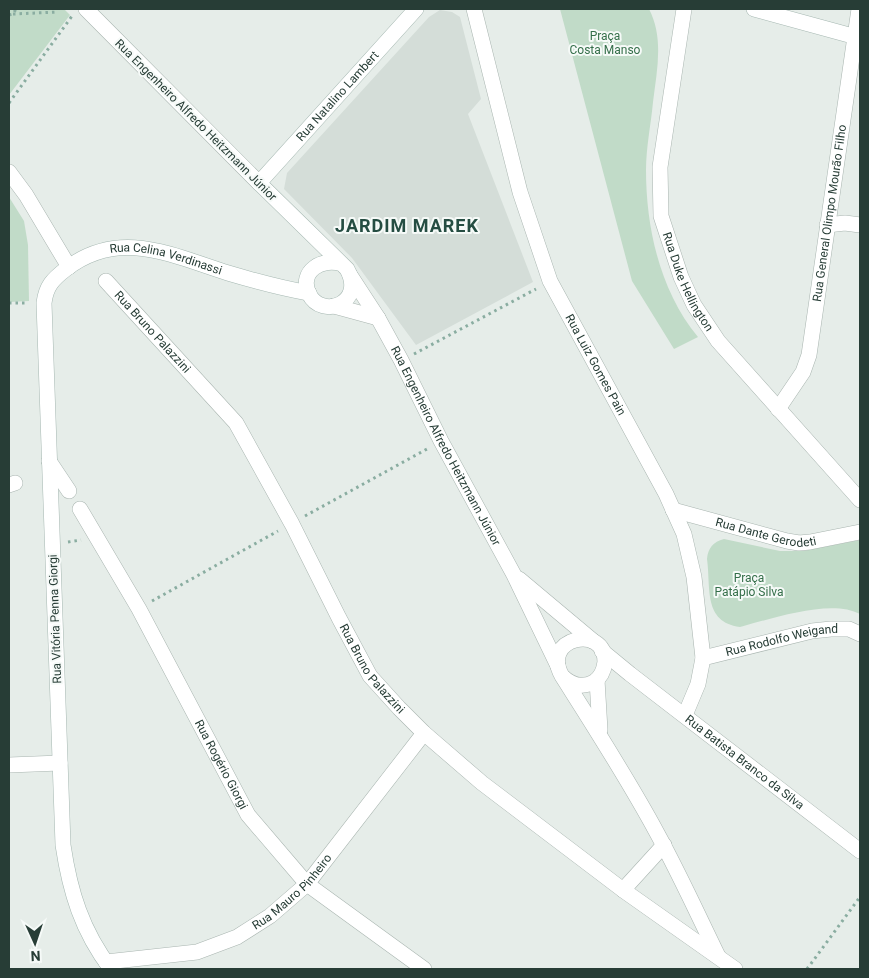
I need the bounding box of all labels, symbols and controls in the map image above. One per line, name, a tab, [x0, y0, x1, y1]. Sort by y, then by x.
park label: Praça Costa Manso	[570, 29, 641, 57]
street label: Rua Engenheiro Alfredo Heitzmann Júnior	[112, 36, 280, 204]
street label: Rua Natalino Lambert	[293, 48, 382, 144]
street label: Rua General Olimpo Mourão Filho	[810, 124, 849, 303]
district label: JARDIM MAREK	[335, 215, 479, 236]
street label: Rua Duke Hellington	[660, 230, 716, 334]
street label: Rua Celina Verdinassi	[109, 240, 224, 278]
street label: Rua Bruno Palazzini	[112, 288, 194, 376]
street label: Rua Luiz Gomes Pain	[562, 312, 629, 418]
street label: Rua Engenheiro Alfredo Heitzmann Júnior	[388, 344, 504, 548]
street label: Rua Dante Gerodeti	[714, 515, 818, 550]
street label: Rua Vitória Penna Giorgi	[46, 554, 64, 684]
park label: Praça Patápio Silva	[714, 571, 784, 599]
street label: Rua Bruno Palazzini	[337, 622, 408, 717]
street label: Rua Rodolfo Weigand	[724, 622, 838, 659]
street label: Rua Batista Branco da Silva	[683, 712, 807, 812]
street label: Rua Rogério Giorgi	[192, 717, 251, 812]
street label: Rua Mauro Pinheiro	[250, 851, 335, 933]
north arrow	[10, 918, 60, 968]
text: N	[30, 948, 41, 964]

